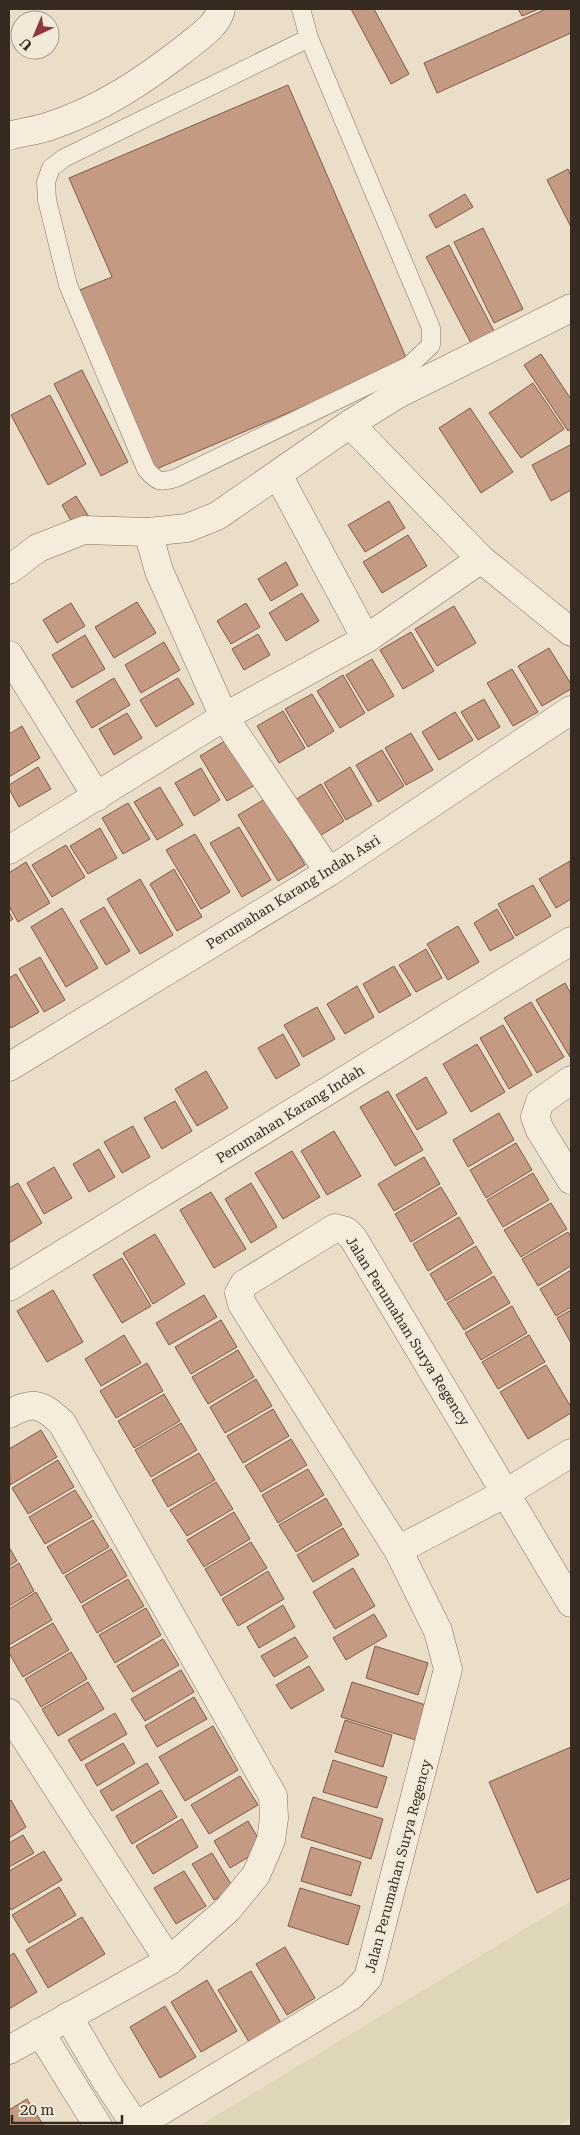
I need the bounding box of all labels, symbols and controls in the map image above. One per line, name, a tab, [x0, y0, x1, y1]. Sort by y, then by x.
north arrow	[10, 10, 60, 60]
text: U	[16, 35, 35, 54]
street label: Perumahan Karang Indah Asri	[203, 831, 383, 952]
street label: Perumahan Karang Indah	[213, 1062, 367, 1166]
street label: Jalan Perumahan Surya Regency	[343, 1233, 474, 1429]
street label: Jalan Perumahan Surya Regency	[362, 1757, 434, 1974]
scale bar	[12, 2092, 122, 2124]
text: 20 m	[20, 2101, 55, 2119]

